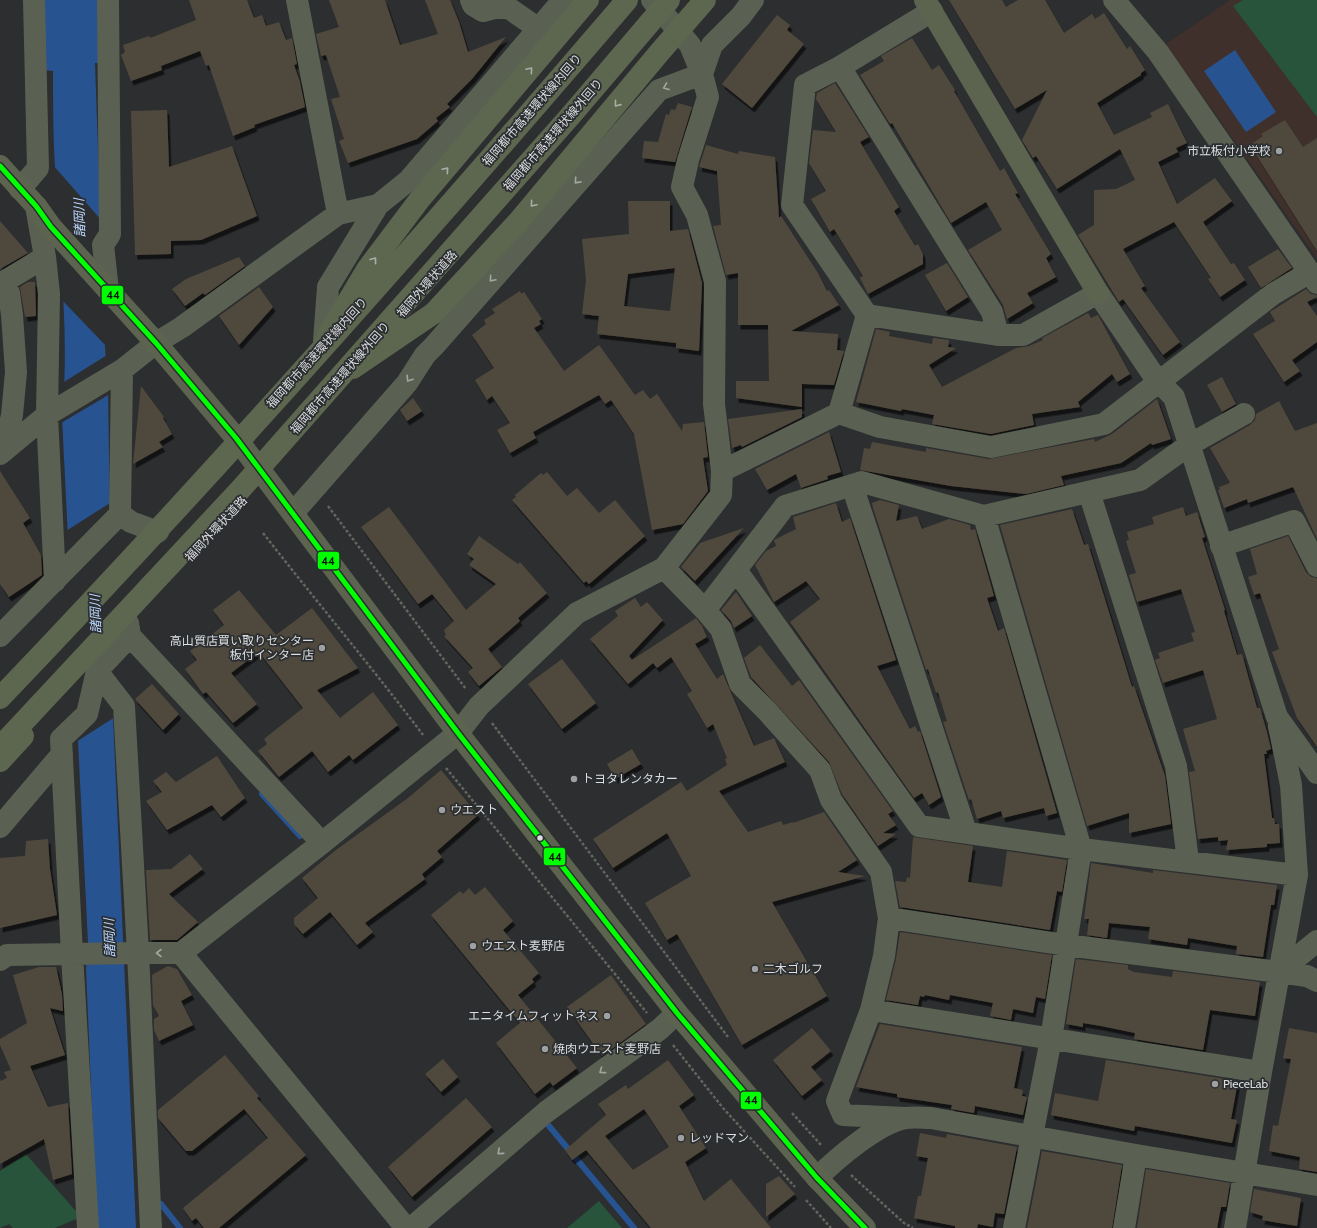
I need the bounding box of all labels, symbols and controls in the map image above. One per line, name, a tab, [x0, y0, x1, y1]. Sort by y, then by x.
street label: 福岡都市高速環状線内回り	[479, 50, 585, 169]
one-way arrow	[525, 67, 532, 75]
street label: 福岡都市高速環状線外回り	[500, 75, 606, 194]
one-way arrow	[662, 83, 669, 91]
one-way arrow	[614, 100, 621, 107]
place label: 市立板付小学校	[1187, 143, 1271, 158]
marker: 市立板付小学校	[1274, 146, 1284, 156]
one-way arrow	[441, 167, 448, 174]
one-way arrow	[575, 177, 582, 184]
water label: 諸岡川	[70, 196, 88, 238]
one-way arrow	[530, 199, 538, 207]
street label: 福岡外環状道路	[393, 247, 460, 320]
one-way arrow	[369, 257, 376, 264]
one-way arrow	[489, 275, 496, 282]
line badge: 44	[101, 285, 124, 305]
text: 44	[106, 288, 120, 302]
street label: 福岡都市高速環状線内回り	[263, 294, 370, 411]
street label: 福岡都市高速環状線外回り	[287, 318, 393, 437]
one-way arrow	[406, 375, 414, 382]
street label: 福岡外環状道路	[181, 493, 250, 564]
line badge: 44	[317, 551, 340, 570]
text: 44	[321, 554, 335, 568]
water label: 諸岡川	[86, 592, 104, 634]
place label: 高山質店買い取りセンター 板付インター店	[170, 633, 314, 662]
marker: 高山質店買い取りセンター 板付インター店	[317, 643, 327, 653]
place label: トヨタレンタカー	[582, 771, 678, 786]
marker: トヨタレンタカー	[569, 774, 579, 784]
place label: ウエスト	[450, 802, 498, 817]
marker: ウエスト	[437, 805, 447, 815]
unlabelled marker	[535, 833, 545, 843]
line badge: 44	[543, 847, 566, 866]
text: 44	[548, 850, 562, 864]
water label: 諸岡川	[100, 916, 118, 958]
place label: ウエスト麦野店	[481, 938, 565, 953]
marker: ウエスト麦野店	[468, 941, 478, 951]
one-way arrow	[156, 949, 162, 957]
place label: 二木ゴルフ	[763, 961, 823, 976]
marker: 二木ゴルフ	[750, 964, 760, 974]
place label: エニタイムフィットネス	[468, 1008, 599, 1023]
marker: エニタイムフィットネス	[602, 1011, 612, 1021]
place label: 焼肉ウエスト麦野店	[553, 1041, 661, 1056]
marker: 焼肉ウエスト麦野店	[540, 1044, 550, 1054]
one-way arrow	[599, 1066, 606, 1074]
place label: PieceLab	[1223, 1076, 1269, 1091]
marker: PieceLab	[1210, 1079, 1220, 1089]
line badge: 44	[740, 1091, 762, 1110]
text: 44	[744, 1093, 758, 1107]
place label: レッドマン	[689, 1130, 749, 1145]
marker: レッドマン	[676, 1133, 686, 1143]
one-way arrow	[497, 1147, 505, 1154]

